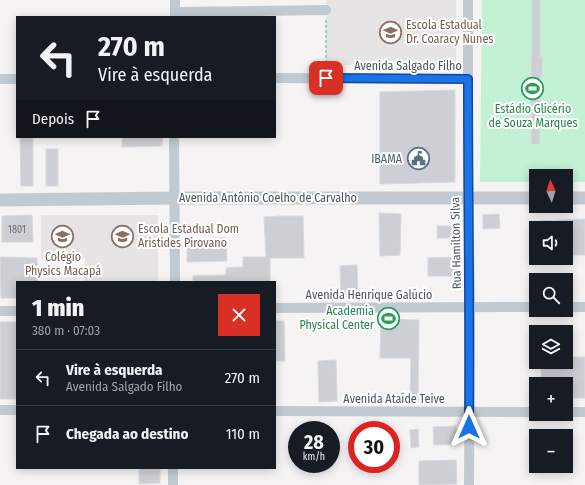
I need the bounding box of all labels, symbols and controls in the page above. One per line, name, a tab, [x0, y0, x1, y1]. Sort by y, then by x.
place label: Escola Estadual Dr. Coaracy Nunes	[406, 18, 493, 46]
school or university icon: Escola Estadual Dr. Coaracy Nunes	[378, 19, 404, 45]
text: 270 m	[98, 30, 165, 63]
icon: left	[32, 32, 84, 84]
street label: Avenida Salgado Filho	[354, 59, 462, 73]
pin	[309, 61, 343, 95]
text: Vire à esquerda	[98, 64, 212, 86]
icon: arrive	[315, 67, 337, 89]
sports icon: Estádio Glicério de Souza Marques	[520, 75, 546, 101]
place label: Estádio Glicério de Souza Marques	[488, 102, 578, 130]
icon: arrive	[82, 108, 104, 130]
text: Depois	[32, 110, 74, 128]
public building icon: IBAMA	[405, 146, 431, 172]
place label: IBAMA	[371, 152, 403, 166]
north arrow	[529, 169, 573, 213]
map controls	[529, 169, 573, 473]
street label: Avenida Antônio Coelho de Carvalho	[179, 191, 357, 205]
street label: Rua Hamilton Silva	[448, 197, 464, 289]
button: sound	[529, 221, 573, 265]
place label: Escola Estadual Dom Aristides Pirovano	[138, 222, 239, 250]
school or university icon: Colégio Physics Macapá	[50, 223, 76, 249]
school or university icon: Escola Estadual Dom Aristides Pirovano	[109, 223, 135, 249]
house number: 1801	[8, 224, 26, 236]
place label: Colégio Physics Macapá	[25, 250, 101, 278]
button: search	[529, 273, 573, 317]
street label: Avenida Henrique Galúcio	[306, 288, 432, 302]
text: 1 min	[32, 294, 84, 322]
button: close	[218, 294, 260, 336]
place label: Academia Physical Center	[300, 304, 375, 332]
sports icon: Academia Physical Center	[376, 305, 402, 331]
text: 380 m · 07:03	[32, 323, 100, 338]
button: layers	[529, 325, 573, 369]
text: Vire à esquerda	[66, 361, 163, 379]
icon: left	[32, 367, 54, 389]
text: 270 m	[225, 369, 260, 387]
button: +	[529, 377, 573, 421]
text: Avenida Salgado Filho	[66, 379, 182, 394]
street label: Avenida Ataíde Teive	[343, 392, 445, 406]
position arrow	[448, 406, 490, 448]
speed limit sign: 30	[348, 421, 400, 473]
icon: arrive	[32, 423, 54, 445]
text: Chegada ao destino	[66, 425, 188, 443]
text: 110 m	[226, 425, 260, 443]
button: −	[529, 429, 573, 473]
text: 28	[304, 430, 324, 454]
text: km/h	[303, 451, 325, 463]

